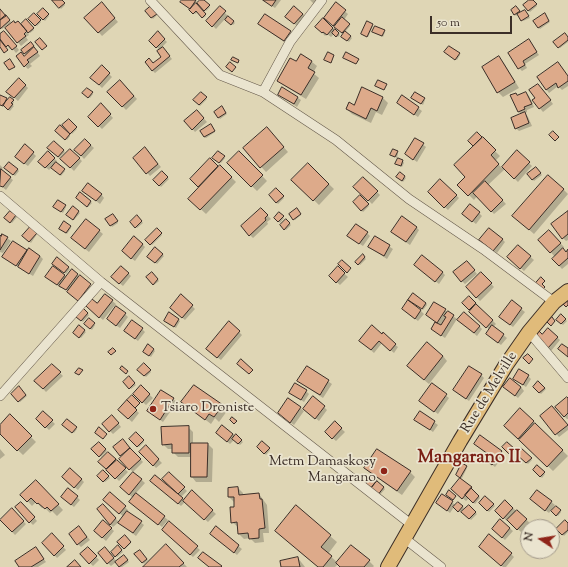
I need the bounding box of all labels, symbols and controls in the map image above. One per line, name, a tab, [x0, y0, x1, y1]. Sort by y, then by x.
scale bar	[432, 8, 514, 34]
text: 50 m	[437, 14, 460, 32]
street label: Rue de Melville	[458, 349, 522, 437]
place label: Tsiaro Droniste	[161, 401, 254, 417]
marker: Tsiaro Droniste	[148, 404, 158, 414]
district label: Mangarano II	[417, 448, 521, 470]
place label: Metm Damaskosy Mangarano	[269, 455, 376, 488]
marker: Metm Damaskosy Mangarano	[379, 466, 389, 476]
north arrow	[520, 519, 560, 559]
text: N	[521, 531, 538, 543]

